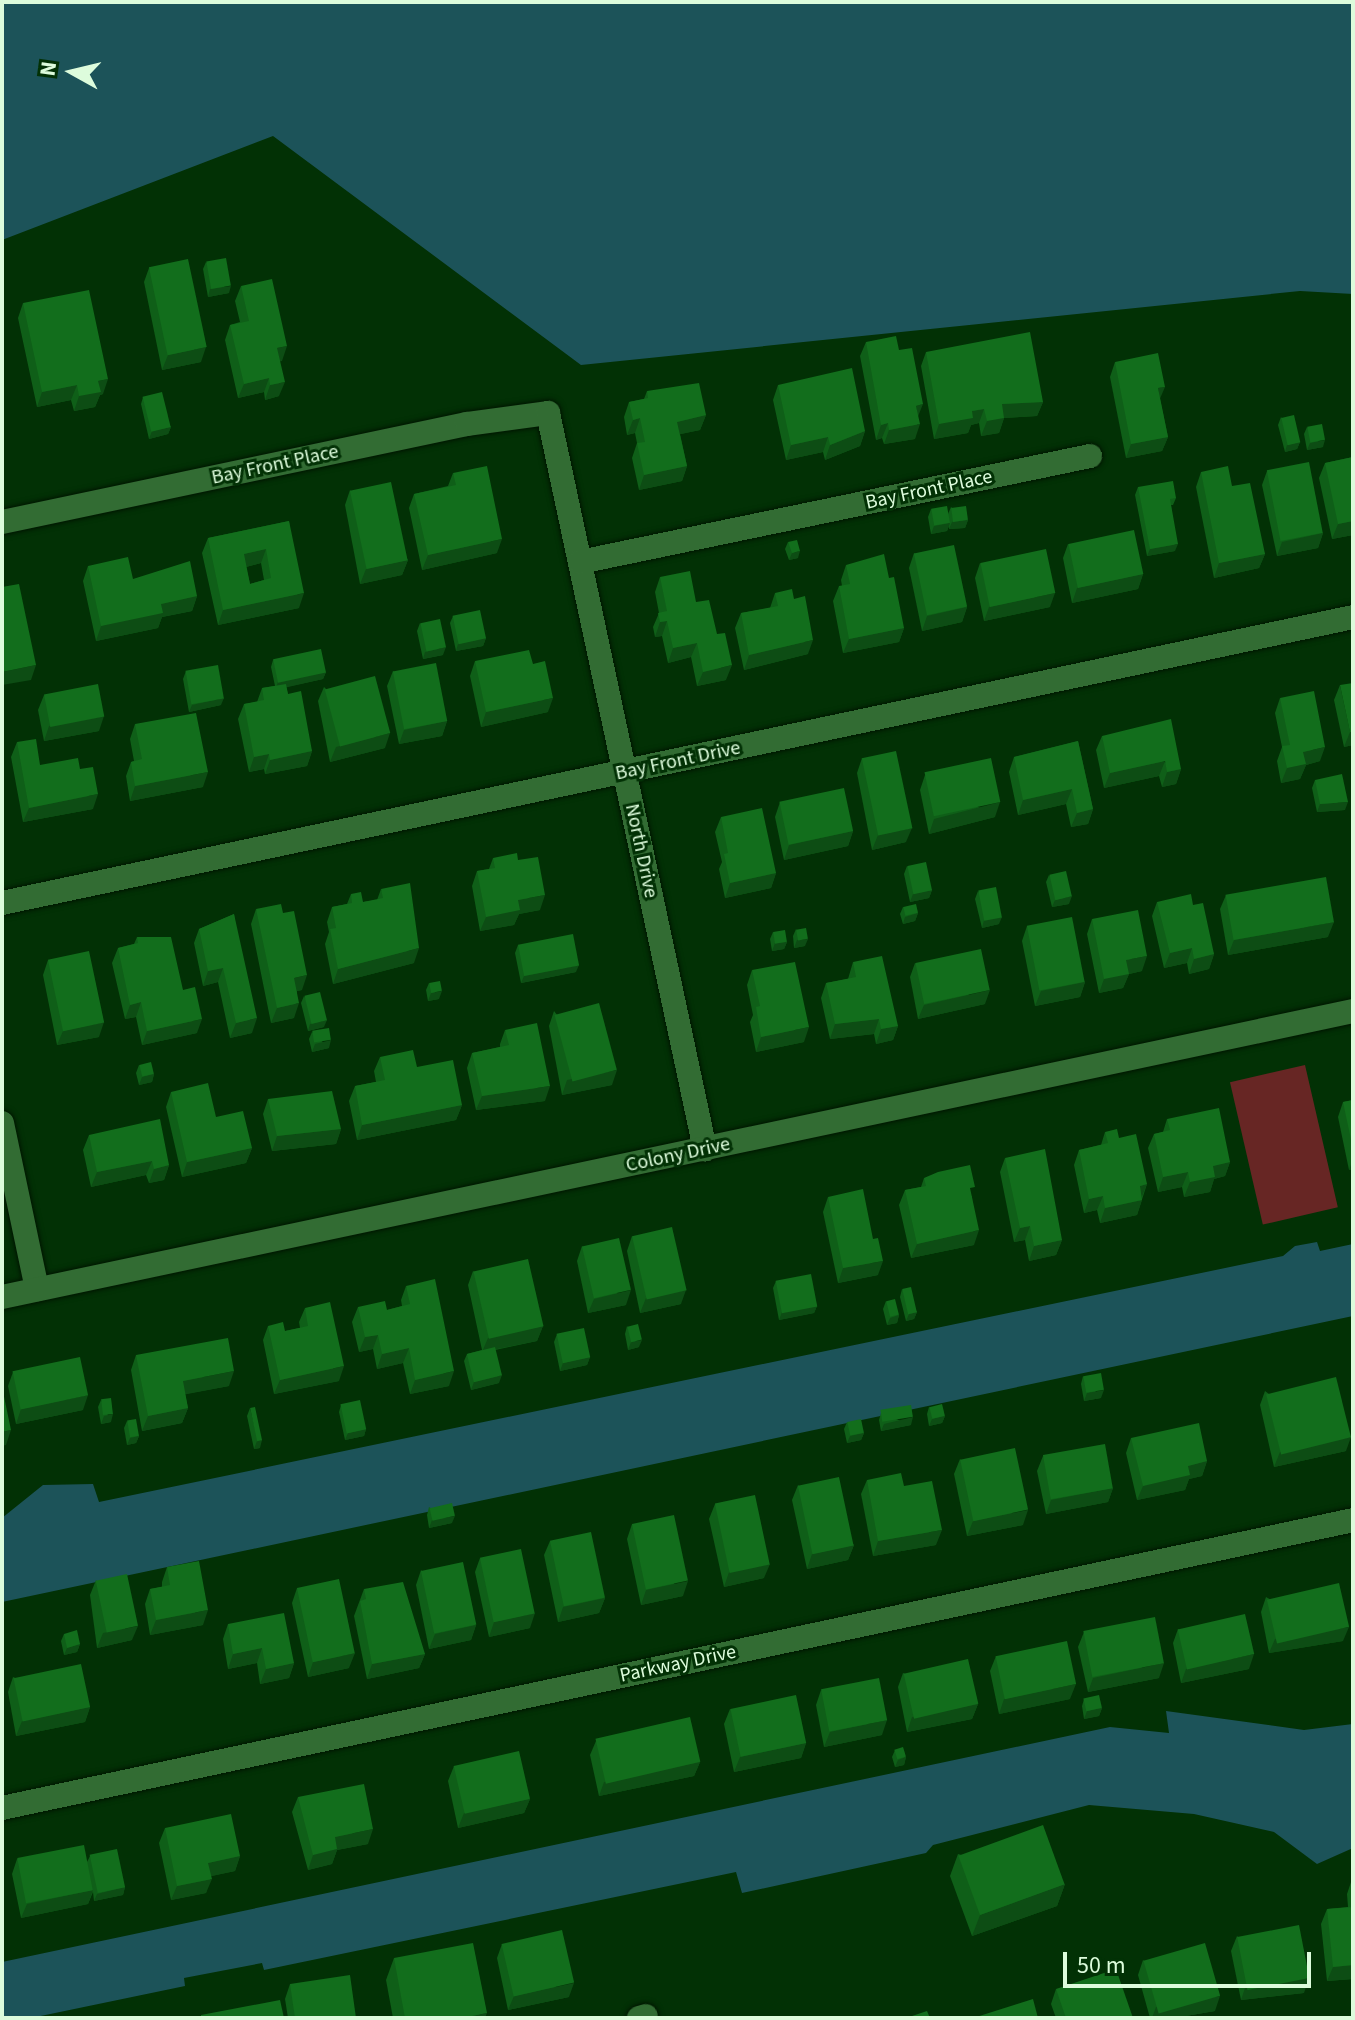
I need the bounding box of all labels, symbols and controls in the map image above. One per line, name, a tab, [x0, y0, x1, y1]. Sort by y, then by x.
north arrow	[32, 32, 112, 112]
text: N	[31, 59, 65, 78]
street label: Bay Front Place	[209, 440, 341, 490]
street label: Bay Front Place	[863, 465, 995, 515]
street label: Bay Front Drive	[613, 736, 743, 786]
street label: North Drive	[619, 802, 663, 900]
street label: Colony Drive	[624, 1132, 732, 1178]
street label: Parkway Drive	[618, 1640, 738, 1688]
scale bar	[1067, 1936, 1315, 1986]
text: 50 m	[1077, 1948, 1126, 1983]

